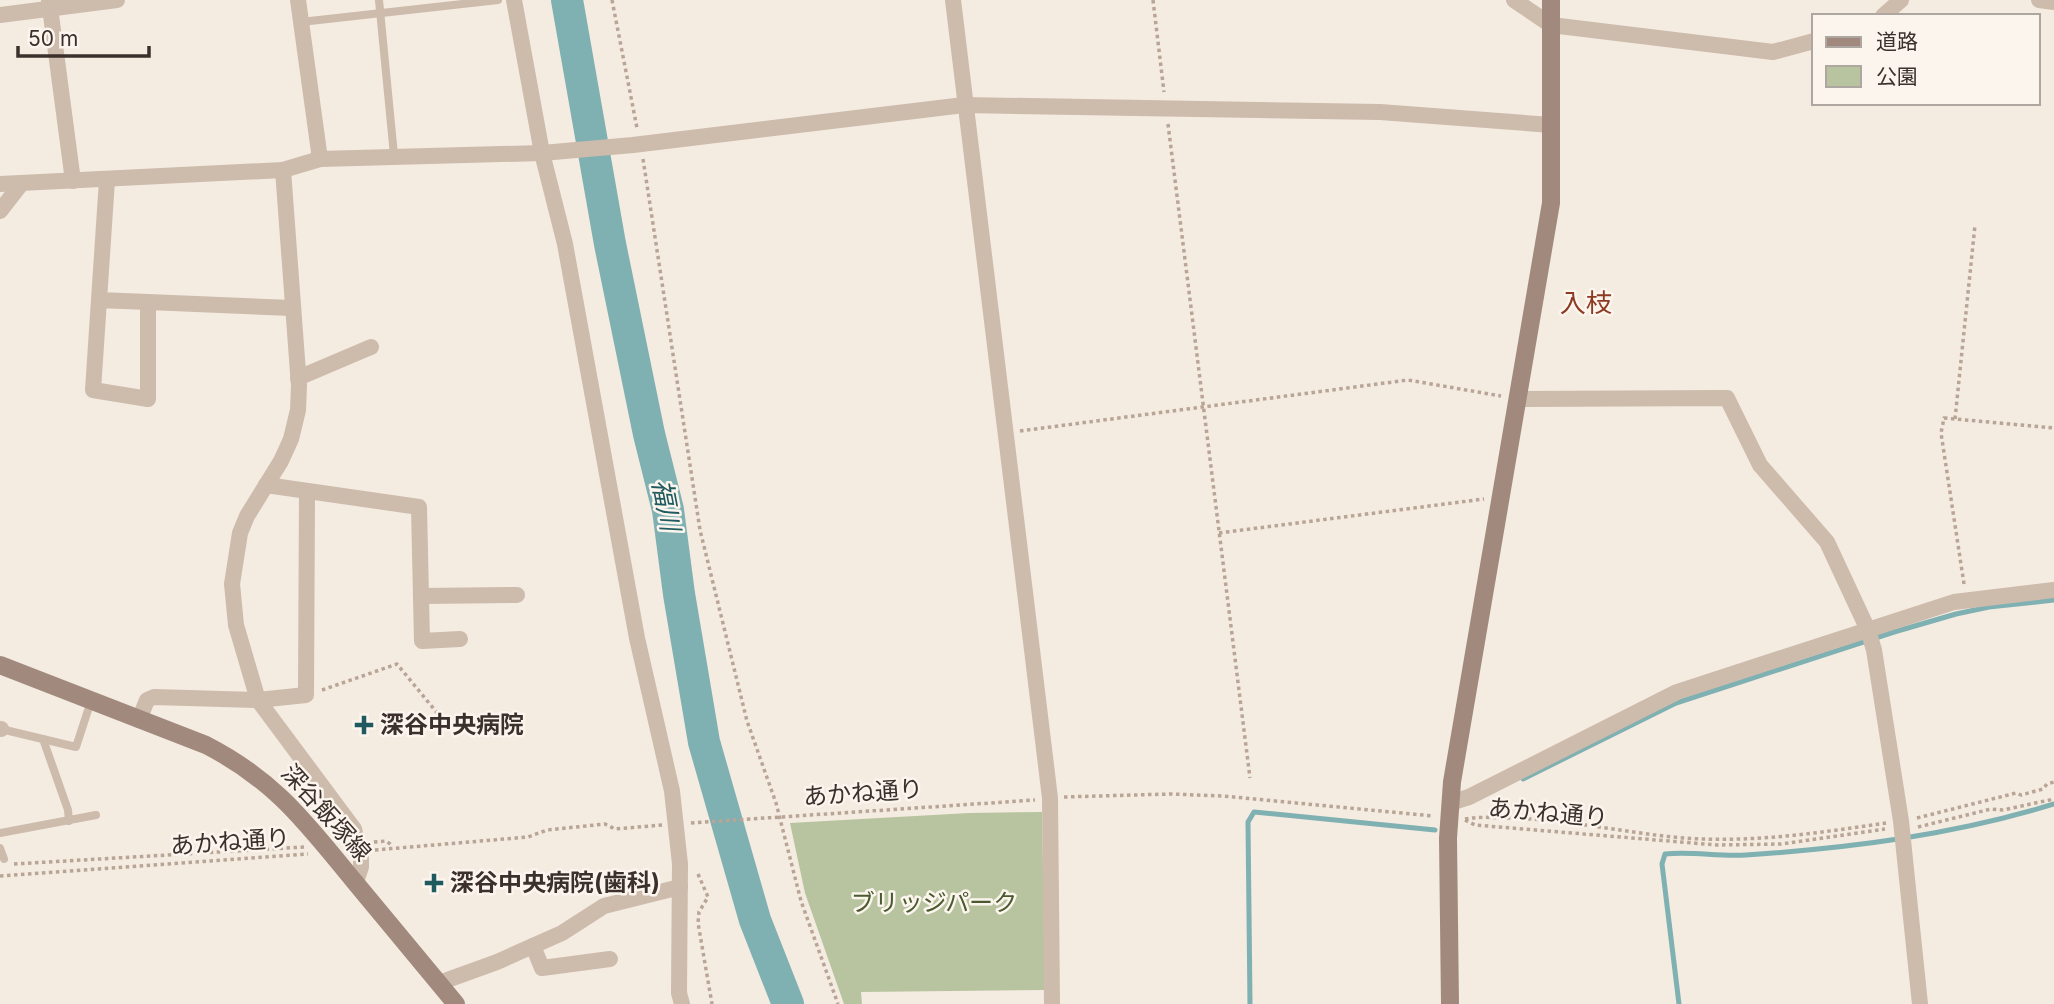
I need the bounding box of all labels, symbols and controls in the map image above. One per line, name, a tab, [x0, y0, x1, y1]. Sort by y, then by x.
scale bar	[18, 14, 149, 58]
legend	[1812, 14, 2040, 105]
text: 50 m	[28, 26, 78, 51]
text: 道路	[1876, 29, 1918, 54]
text: 公園	[1876, 64, 1918, 89]
district label: 入枝	[1560, 287, 1612, 318]
water label: 福川	[646, 476, 687, 536]
place label: 深谷中央病院	[380, 710, 524, 739]
marker: 深谷中央病院	[354, 715, 374, 735]
street label: 深谷飯塚線	[275, 758, 377, 867]
street label: あかね通り	[802, 774, 924, 811]
street label: あかね通り	[1487, 793, 1609, 832]
street label: あかね通り	[169, 823, 291, 860]
place label: 深谷中央病院(歯科)	[450, 868, 660, 897]
marker: 深谷中央病院(歯科)	[424, 873, 444, 893]
park label: ブリッジパーク	[851, 888, 1017, 917]

